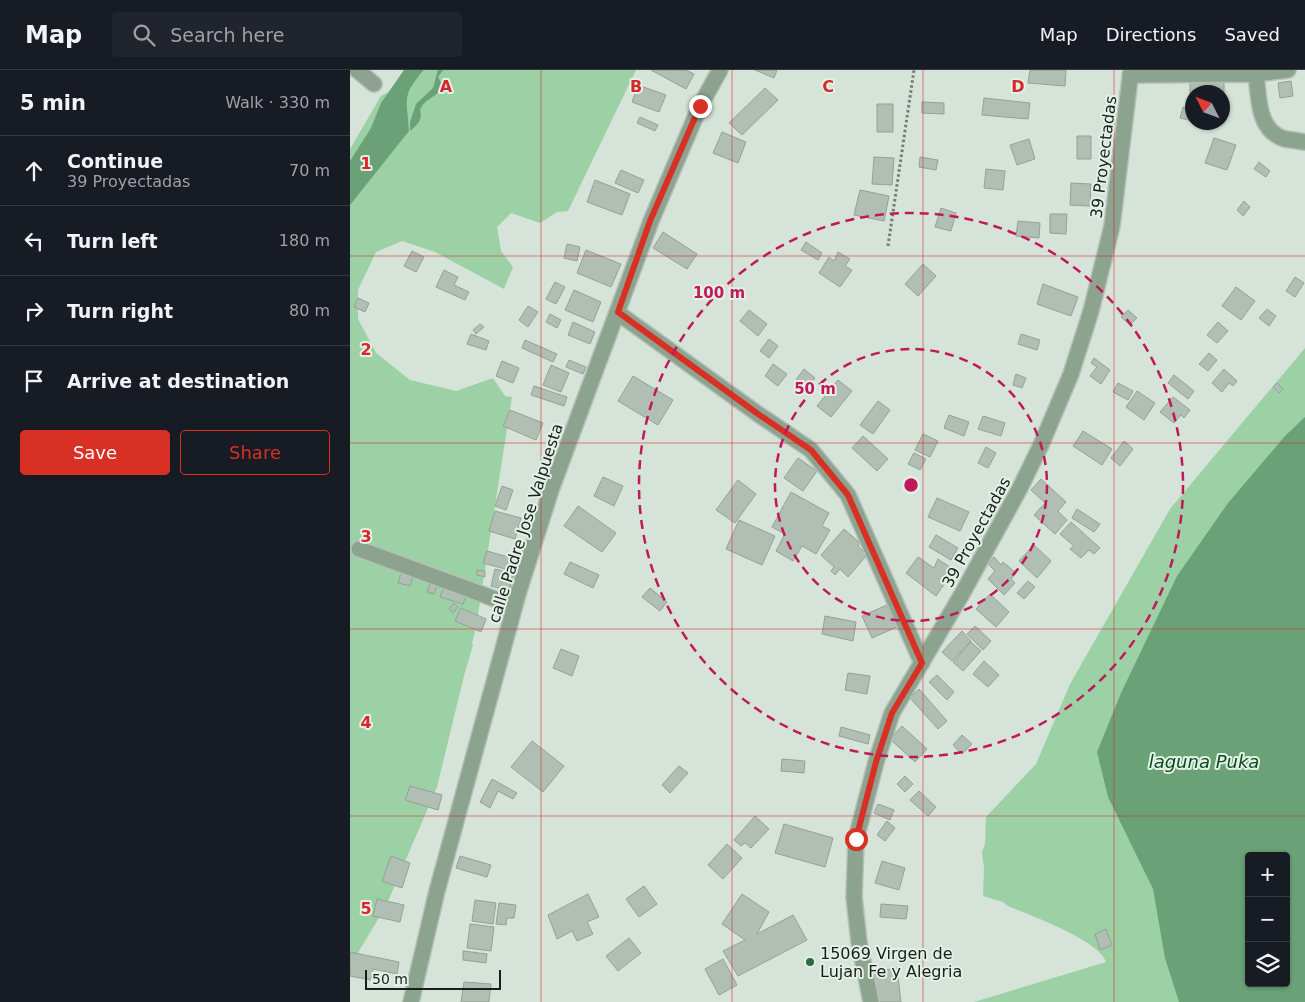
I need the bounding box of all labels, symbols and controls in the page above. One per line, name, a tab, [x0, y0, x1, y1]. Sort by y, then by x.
search box	[112, 12, 462, 57]
text: Map	[25, 21, 82, 49]
icon: search	[130, 21, 158, 49]
text: Search here	[170, 24, 284, 46]
text: Map	[1040, 24, 1078, 45]
text: Directions	[1106, 24, 1196, 45]
text: Saved	[1224, 24, 1280, 45]
text: A	[440, 77, 453, 96]
text: B	[630, 77, 642, 96]
text: C	[822, 77, 834, 96]
text: D	[1011, 77, 1025, 96]
north arrow	[1185, 85, 1230, 130]
text: 5 min	[20, 91, 86, 115]
text: Walk · 330 m	[225, 93, 330, 112]
route end	[689, 95, 712, 118]
street label: 39 Proyectadas	[1087, 95, 1120, 219]
text: Continue	[67, 150, 163, 172]
text: 1	[360, 154, 372, 173]
icon: ahead	[20, 157, 48, 185]
text: 70 m	[289, 161, 330, 180]
text: 39 Proyectadas	[67, 172, 190, 191]
icon: left	[20, 227, 48, 255]
text: Turn left	[67, 230, 158, 252]
text: 180 m	[279, 231, 330, 250]
text: 100 m	[693, 284, 745, 302]
icon: right	[20, 297, 48, 325]
text: Turn right	[67, 300, 173, 322]
text: 80 m	[289, 301, 330, 320]
text: 2	[360, 340, 372, 359]
icon: arrive	[20, 367, 48, 395]
text: Arrive at destination	[67, 370, 289, 392]
text: 50 m	[794, 380, 836, 398]
street label: calle Padre Jose Valpuesta	[484, 421, 567, 625]
button: Save	[20, 430, 170, 475]
button: Share	[180, 430, 330, 475]
street label: 39 Proyectadas	[938, 474, 1015, 591]
centre of rings	[902, 476, 920, 494]
text: 3	[360, 527, 372, 546]
text: 4	[360, 713, 372, 732]
water label: laguna Puka	[1149, 751, 1259, 772]
route start	[845, 828, 868, 851]
map controls	[1245, 852, 1290, 987]
button: +	[1245, 852, 1290, 897]
button: −	[1245, 897, 1290, 942]
text: 5	[360, 899, 372, 918]
button: layers	[1245, 942, 1290, 987]
place label: 15069 Virgen de Lujan Fe y Alegria	[820, 944, 962, 981]
marker: 15069 Virgen de Lujan Fe y Alegria	[804, 956, 816, 968]
scale bar	[365, 967, 501, 990]
text: 50 m	[372, 971, 408, 987]

